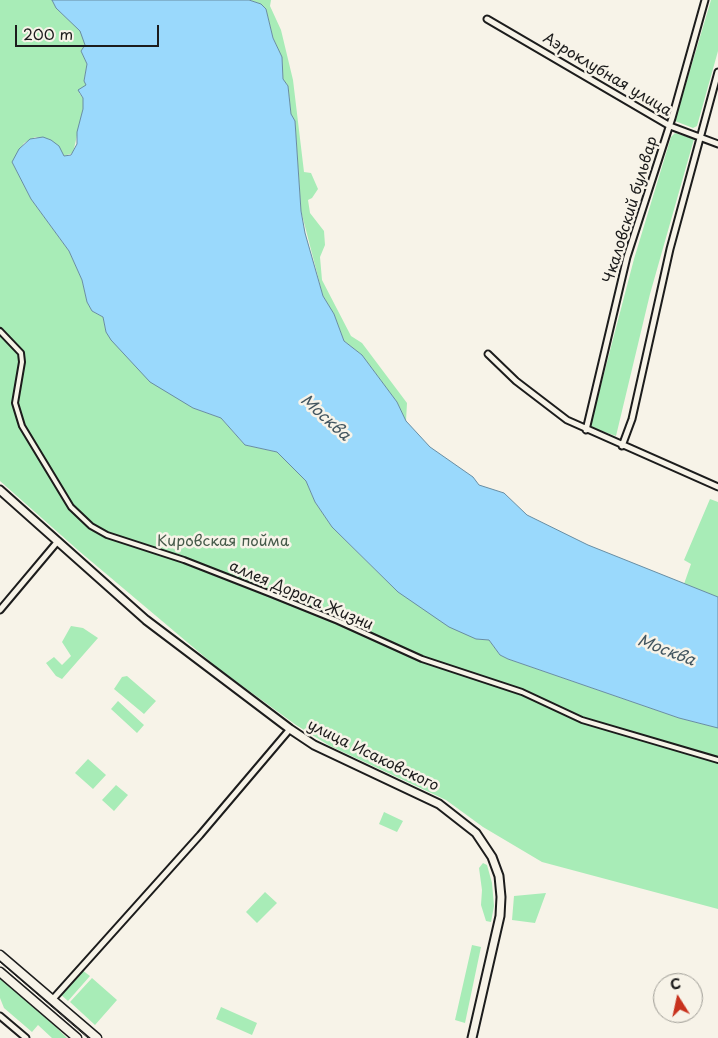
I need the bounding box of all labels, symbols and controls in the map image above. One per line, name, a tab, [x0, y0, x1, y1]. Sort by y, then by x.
scale bar	[18, 15, 161, 47]
text: 200 m	[23, 22, 73, 45]
street label: Аэроклубная улица	[539, 29, 675, 121]
street label: Чкаловский бульвар	[600, 134, 662, 286]
water label: Москва	[296, 391, 354, 445]
park label: Кировская пойма	[157, 533, 289, 551]
street label: аллея Дорога Жизни	[226, 558, 376, 634]
water label: Москва	[635, 631, 697, 671]
street label: улица Исаковского	[304, 716, 442, 796]
text: С	[668, 972, 682, 995]
north arrow	[653, 973, 703, 1023]

